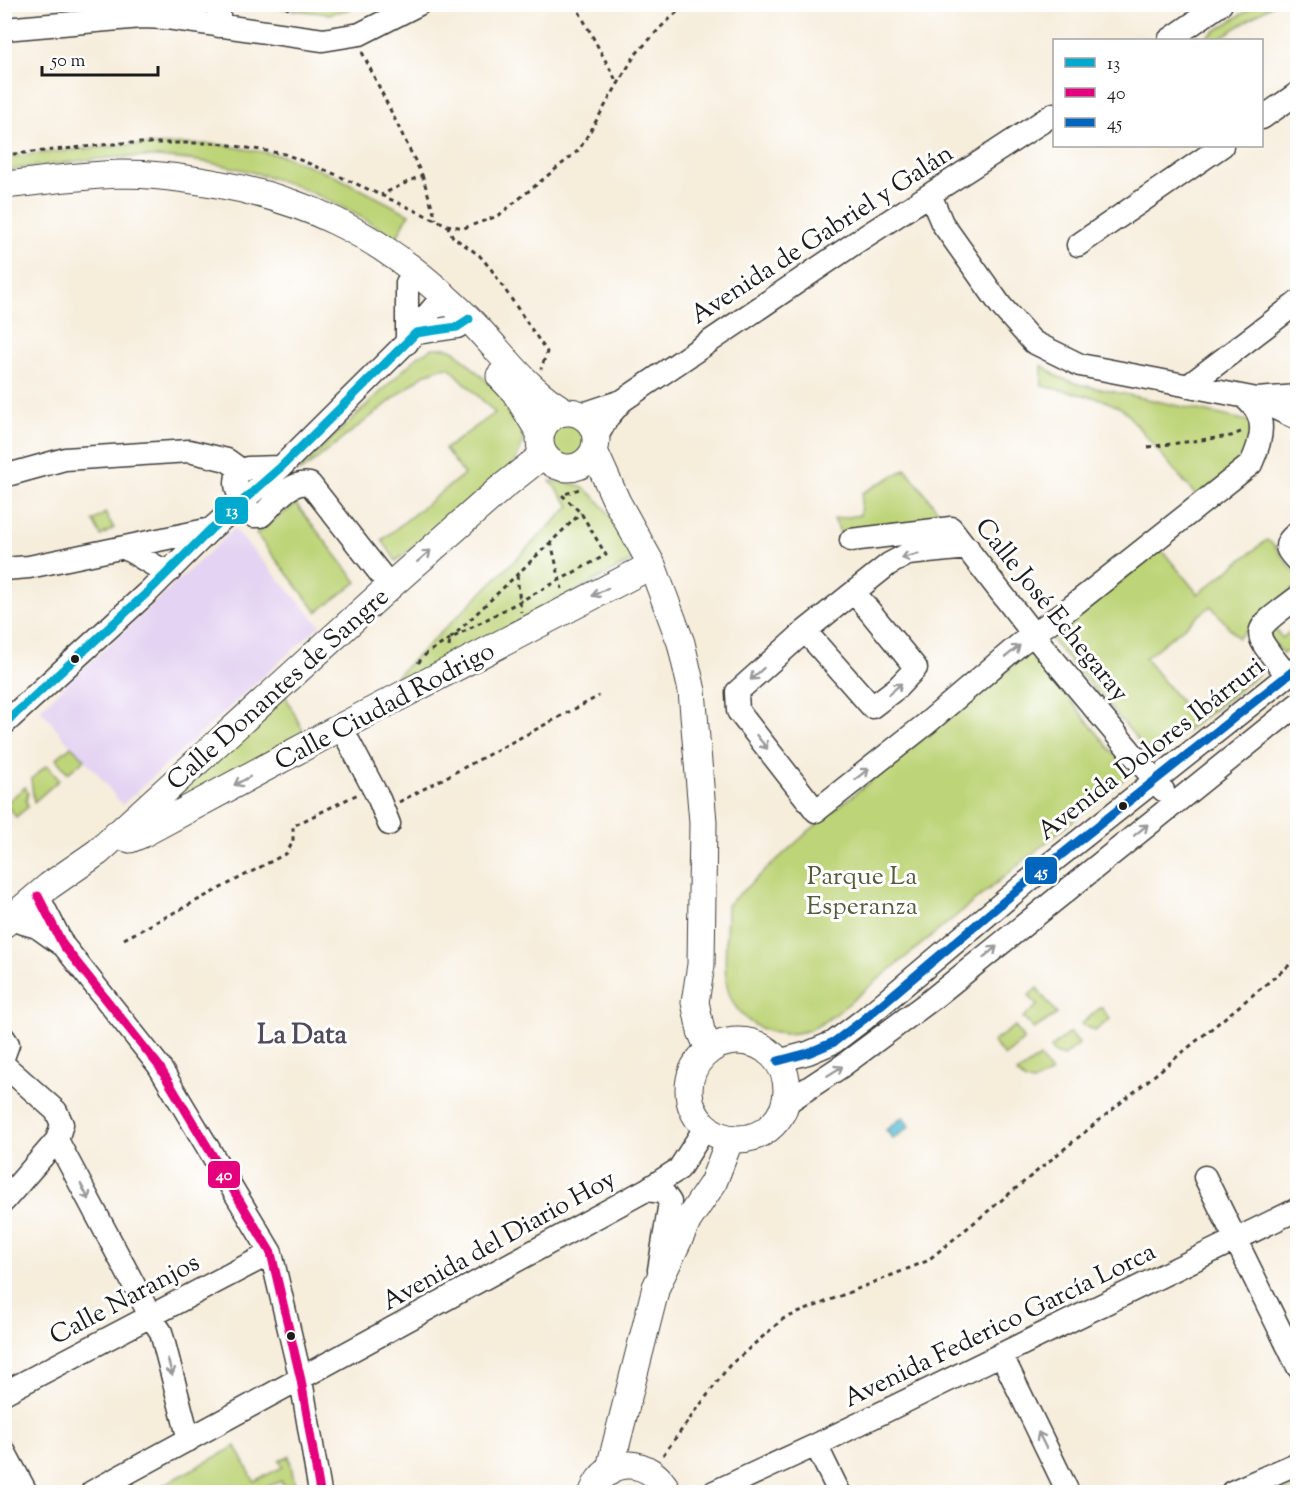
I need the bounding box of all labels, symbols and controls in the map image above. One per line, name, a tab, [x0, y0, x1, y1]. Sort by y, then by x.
scale bar	[42, 39, 158, 77]
legend	[1053, 39, 1263, 147]
text: 50 m	[50, 49, 86, 75]
text: 13	[1107, 52, 1120, 78]
text: 40	[1107, 82, 1125, 108]
text: 45	[1107, 112, 1122, 138]
street label: Avenida de Gabriel y Galán	[684, 136, 961, 334]
line badge: 13	[214, 496, 249, 525]
text: 13	[226, 501, 238, 524]
street label: Calle José Echegaray	[965, 511, 1137, 711]
one-way arrow	[416, 549, 432, 562]
one-way arrow	[901, 550, 920, 562]
street label: Calle Donantes de Sangre	[159, 580, 398, 800]
one-way arrow	[592, 586, 609, 598]
street label: Calle Ciudad Rodrigo	[269, 634, 502, 781]
one-way arrow	[1005, 644, 1021, 657]
street label: Avenida Dolores Ibárruri	[1030, 649, 1273, 851]
unlabelled marker	[69, 653, 81, 665]
one-way arrow	[750, 667, 765, 681]
one-way arrow	[887, 682, 902, 696]
one-way arrow	[755, 734, 768, 750]
one-way arrow	[854, 768, 870, 781]
one-way arrow	[234, 775, 251, 787]
unlabelled marker	[1117, 800, 1129, 812]
one-way arrow	[1133, 823, 1149, 836]
line badge: 45	[1024, 856, 1058, 885]
park label: Parque La Esperanza	[806, 859, 918, 926]
text: 45	[1033, 862, 1048, 885]
one-way arrow	[981, 946, 997, 959]
district label: La Data	[257, 1017, 347, 1056]
one-way arrow	[826, 1064, 843, 1076]
line badge: 40	[207, 1160, 241, 1189]
street label: Avenida del Diario Hoy	[376, 1161, 623, 1321]
text: 40	[215, 1165, 233, 1188]
one-way arrow	[79, 1183, 91, 1200]
street label: Avenida Federico García Lorca	[838, 1234, 1163, 1418]
street label: Calle Naranjos	[44, 1245, 207, 1355]
unlabelled marker	[285, 1330, 297, 1342]
one-way arrow	[165, 1357, 176, 1376]
one-way arrow	[1036, 1431, 1048, 1449]

